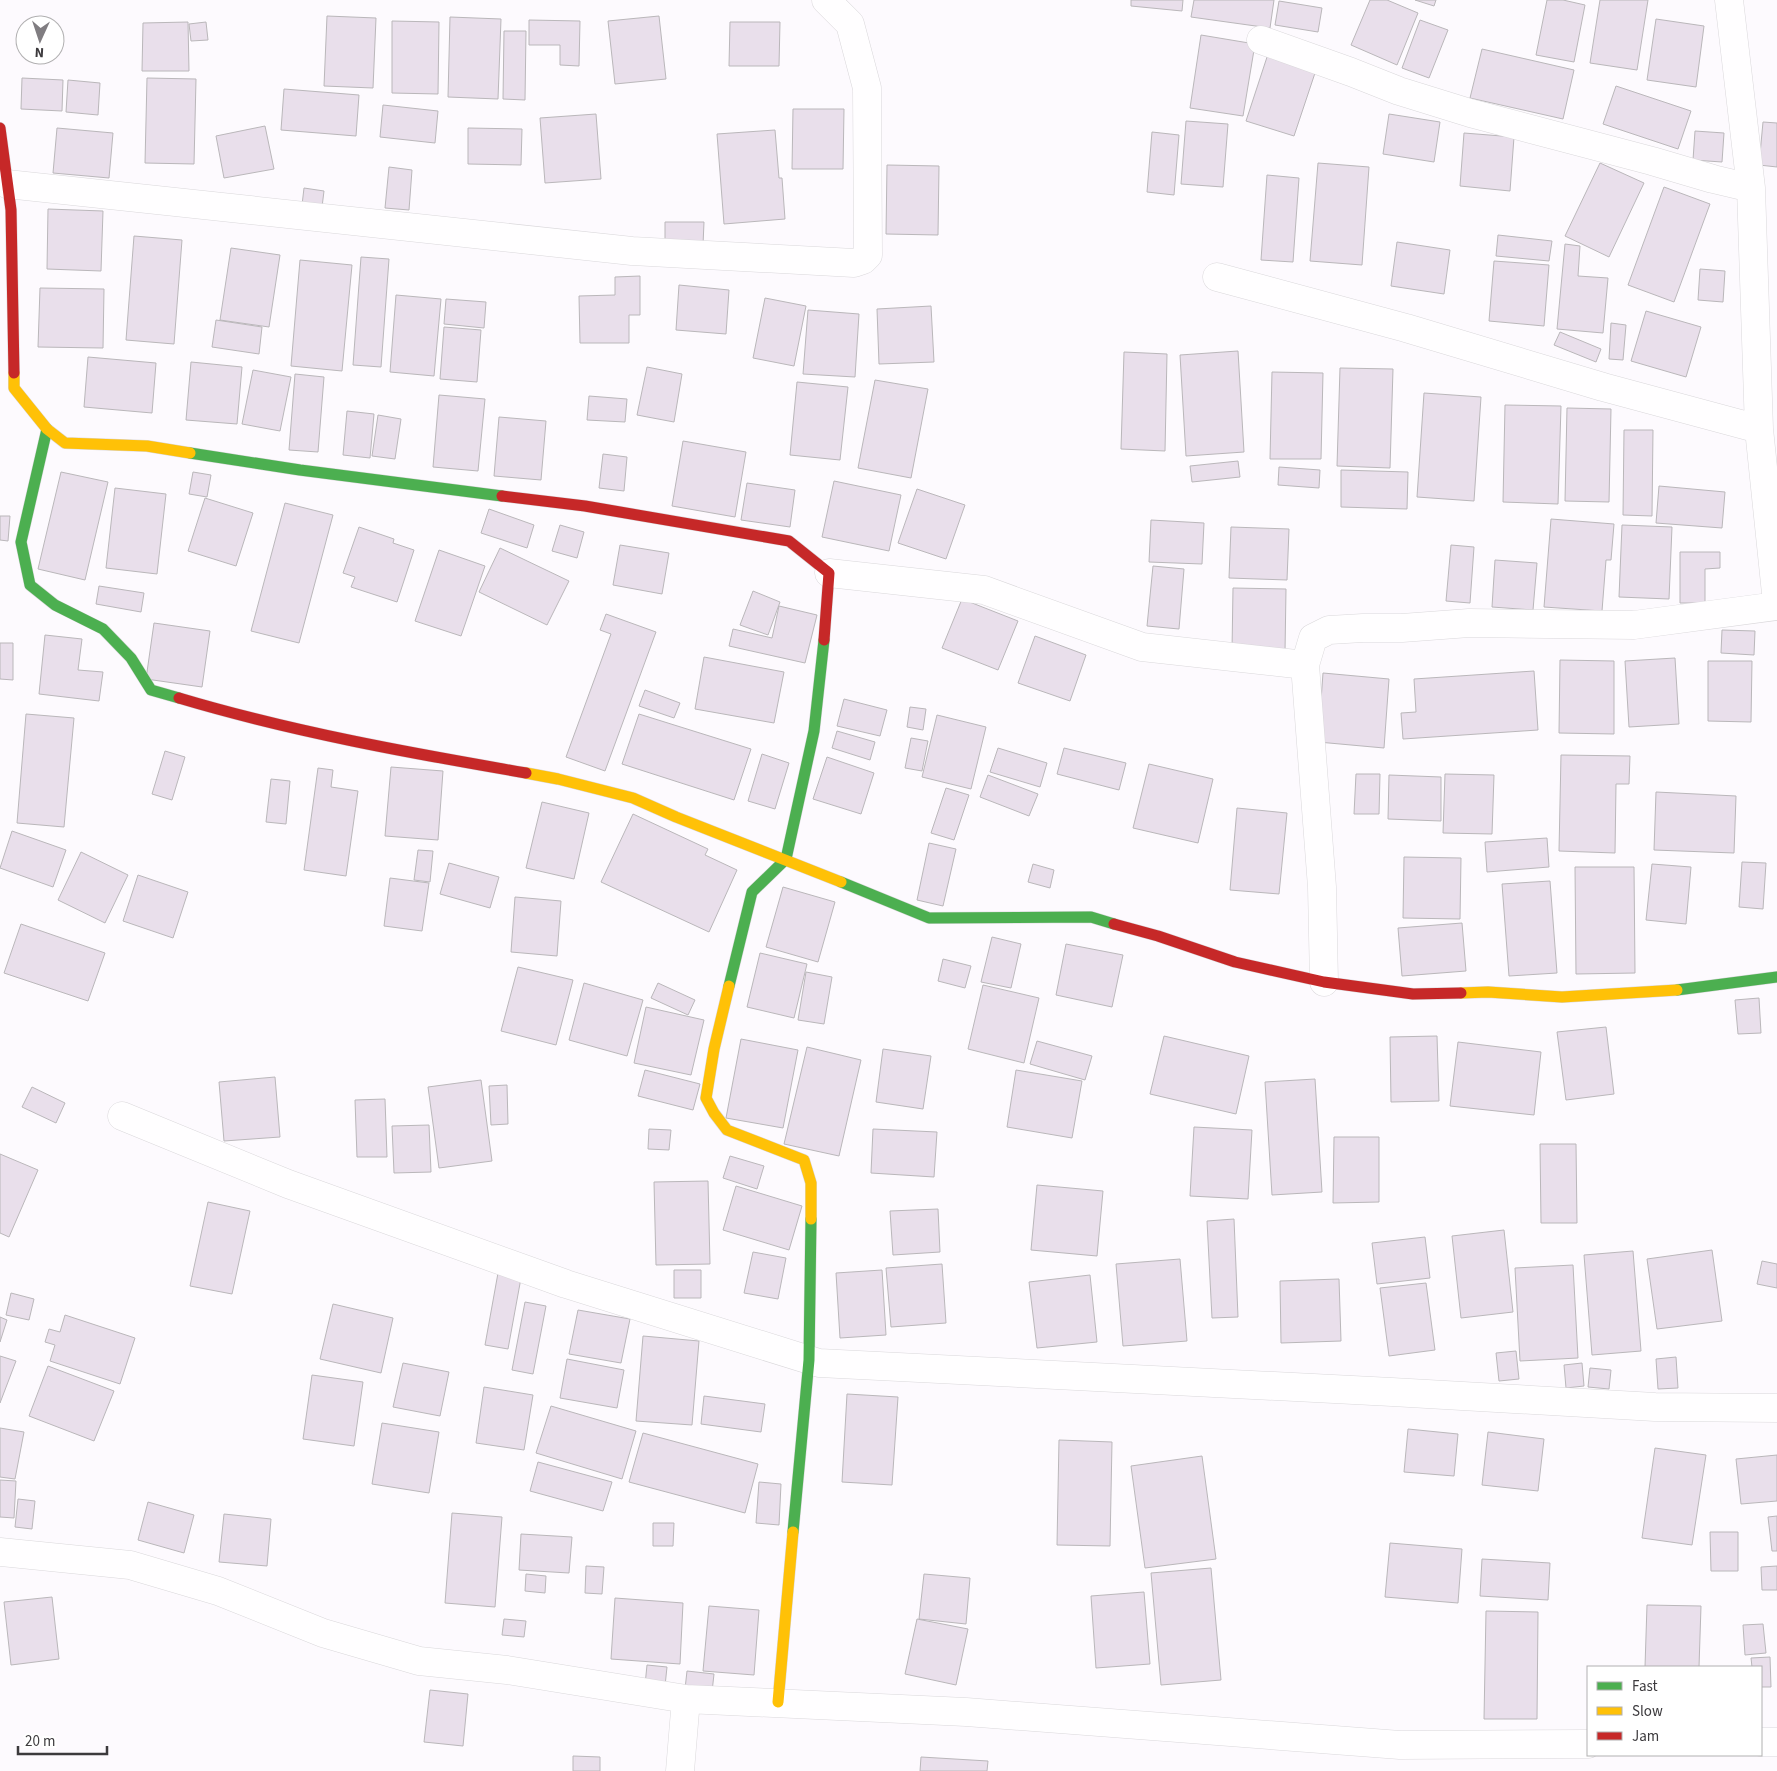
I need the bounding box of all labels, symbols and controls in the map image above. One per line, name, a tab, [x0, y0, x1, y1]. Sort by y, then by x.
north arrow	[15, 15, 65, 65]
text: N	[34, 42, 45, 62]
legend	[1587, 1666, 1762, 1756]
text: Fast	[1632, 1676, 1658, 1697]
text: Slow	[1632, 1701, 1663, 1722]
scale bar	[18, 1724, 106, 1756]
text: Jam	[1632, 1726, 1659, 1747]
text: 20 m	[25, 1731, 55, 1752]

